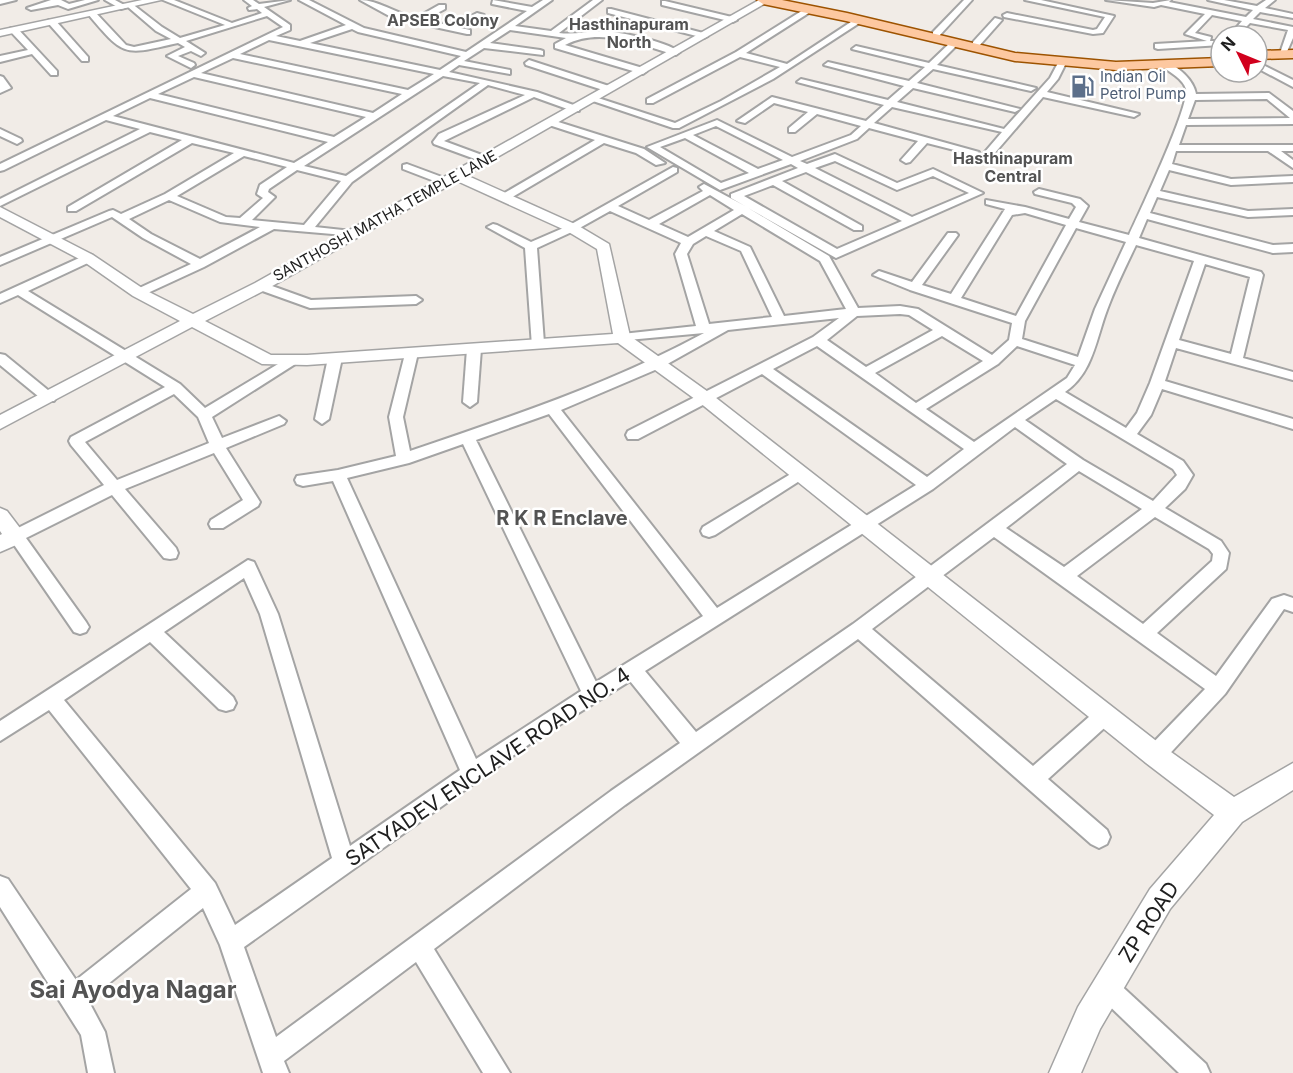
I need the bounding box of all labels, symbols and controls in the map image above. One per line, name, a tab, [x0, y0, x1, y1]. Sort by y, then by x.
district label: APSEB Colony	[387, 10, 499, 30]
district label: Hasthinapuram North	[569, 14, 689, 52]
north arrow	[1209, 24, 1269, 84]
text: N	[1217, 32, 1240, 55]
place label: Indian Oil Petrol Pump	[1100, 67, 1186, 103]
fuel station icon: Indian Oil Petrol Pump	[1069, 73, 1095, 99]
street label: SANTHOSHI MATHA TEMPLE LANE	[269, 146, 500, 285]
district label: Hasthinapuram Central	[953, 148, 1073, 186]
district label: R K R Enclave	[496, 506, 628, 530]
street label: SATYADEV ENCLAVE ROAD NO. 4	[341, 662, 635, 871]
street label: ZP ROAD	[1113, 877, 1184, 967]
district label: Sai Ayodya Nagar	[29, 975, 237, 1004]

